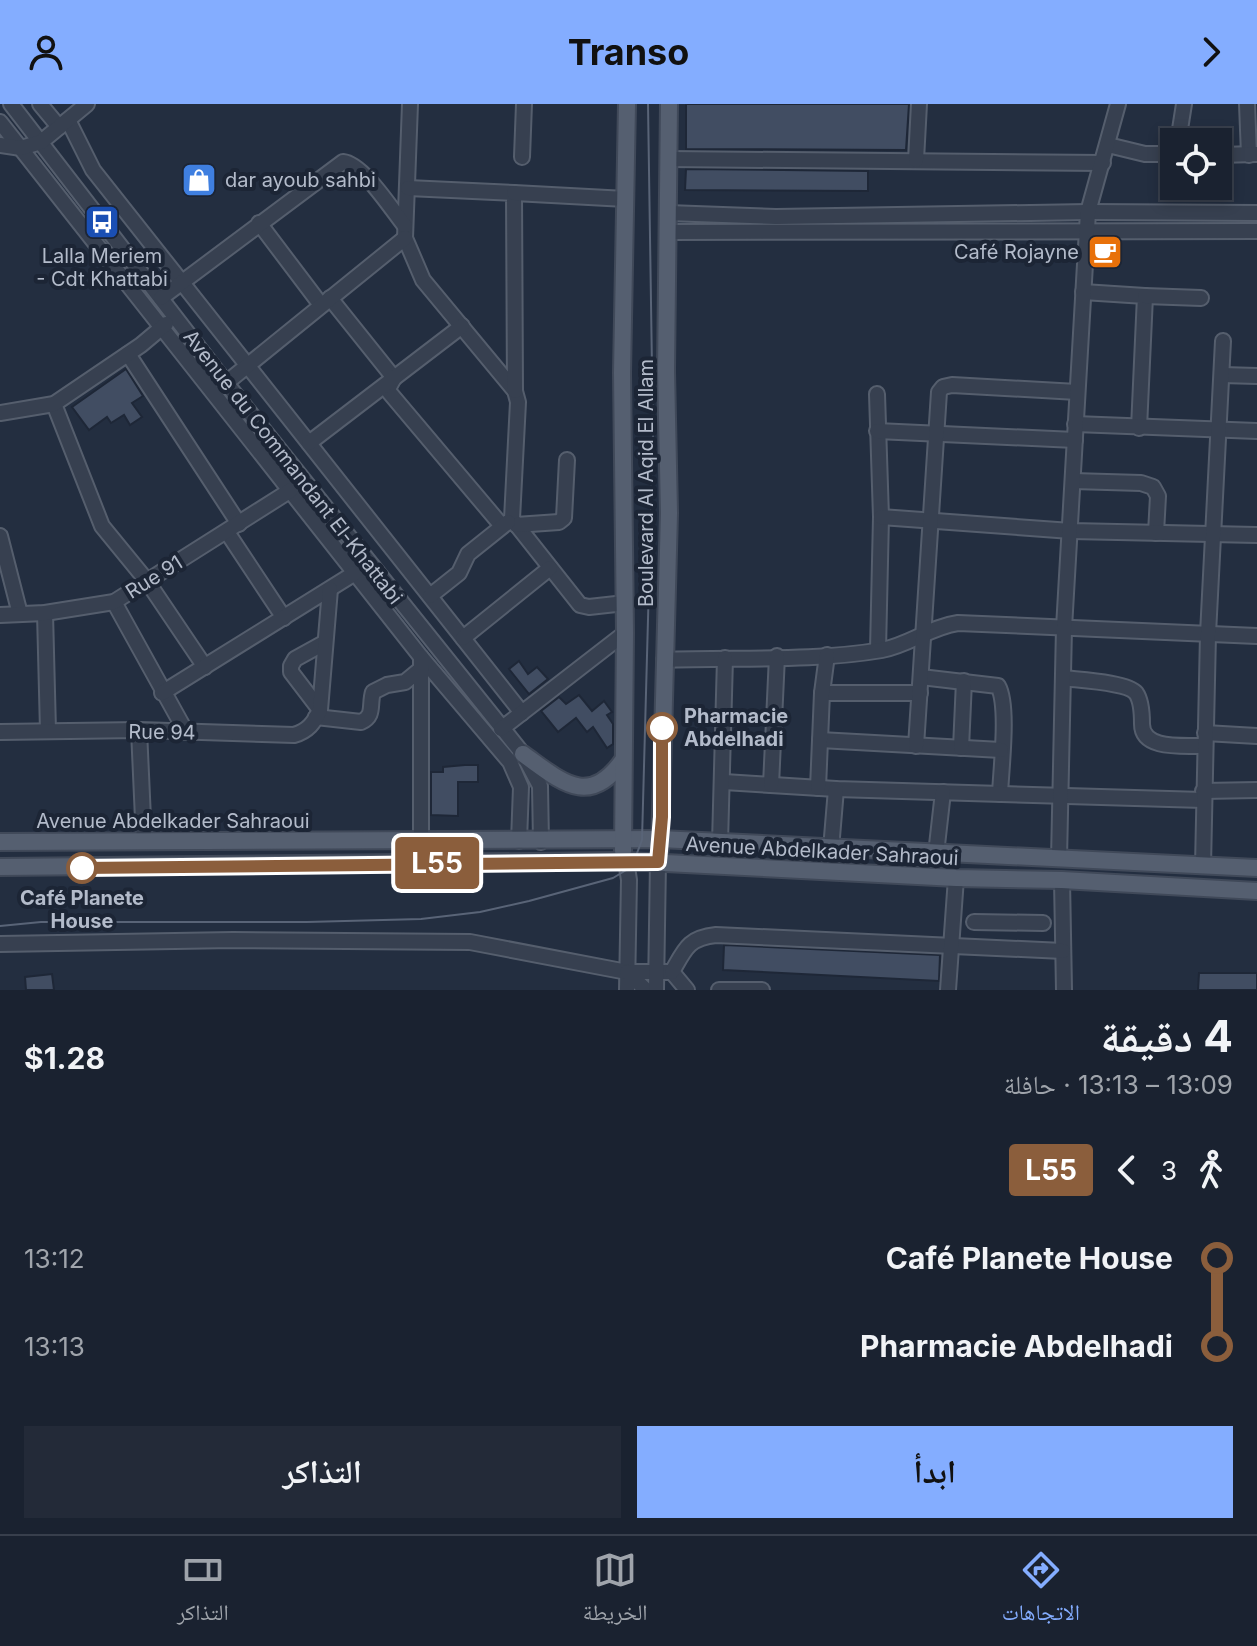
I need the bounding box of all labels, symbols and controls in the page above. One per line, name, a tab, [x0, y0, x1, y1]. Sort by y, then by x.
icon: person	[24, 30, 68, 74]
text: Transo	[568, 30, 689, 74]
icon: forward	[1189, 30, 1233, 74]
map controls	[1160, 128, 1232, 200]
button: locate	[1160, 128, 1232, 200]
shop icon: dar ayoub sahbi	[180, 161, 218, 199]
place label: dar ayoub sahbi	[225, 168, 376, 192]
bus stop icon: Lalla Meriem - Cdt Khattabi	[83, 203, 121, 241]
cafe icon: Café Rojayne	[1086, 233, 1124, 271]
place label: Café Rojayne	[954, 240, 1079, 264]
place label: Lalla Meriem - Cdt Khattabi	[36, 244, 168, 291]
street label: Avenue du Commandant El-Khattabi	[178, 325, 408, 609]
street label: Boulevard Al Aqid El Allam	[634, 359, 658, 607]
street label: Rue 91	[121, 550, 187, 604]
place label: Pharmacie Abdelhadi	[684, 704, 788, 751]
marker: Pharmacie Abdelhadi	[647, 713, 677, 743]
street label: Rue 94	[128, 719, 196, 745]
street label: Avenue Abdelkader Sahraoui	[36, 809, 310, 833]
street label: Avenue Abdelkader Sahraoui	[685, 832, 959, 870]
line badge: L55	[391, 837, 483, 889]
text: L55	[411, 846, 463, 880]
marker: Café Planete House	[67, 853, 97, 883]
place label: Café Planete House	[20, 886, 144, 933]
text: 4 دقيقة	[1100, 1009, 1233, 1063]
text: $1.28	[24, 1040, 105, 1076]
text: 13:09 – 13:13 · حافلة	[1004, 1069, 1233, 1100]
icon: back	[1105, 1148, 1149, 1192]
icon: walk	[1189, 1148, 1233, 1192]
text: L55	[1025, 1153, 1077, 1187]
text: 3	[1161, 1155, 1177, 1186]
text: Café Planete House	[886, 1240, 1173, 1276]
text: 13:12	[24, 1243, 85, 1274]
text: Pharmacie Abdelhadi	[860, 1328, 1173, 1364]
text: 13:13	[24, 1331, 85, 1362]
button: التذاكر	[24, 1426, 621, 1518]
button: ابدأ	[637, 1426, 1233, 1518]
tab: التذاكر	[177, 1548, 229, 1634]
tab: الخريطة	[583, 1548, 648, 1634]
tab: الاتجاهات	[1002, 1548, 1080, 1634]

